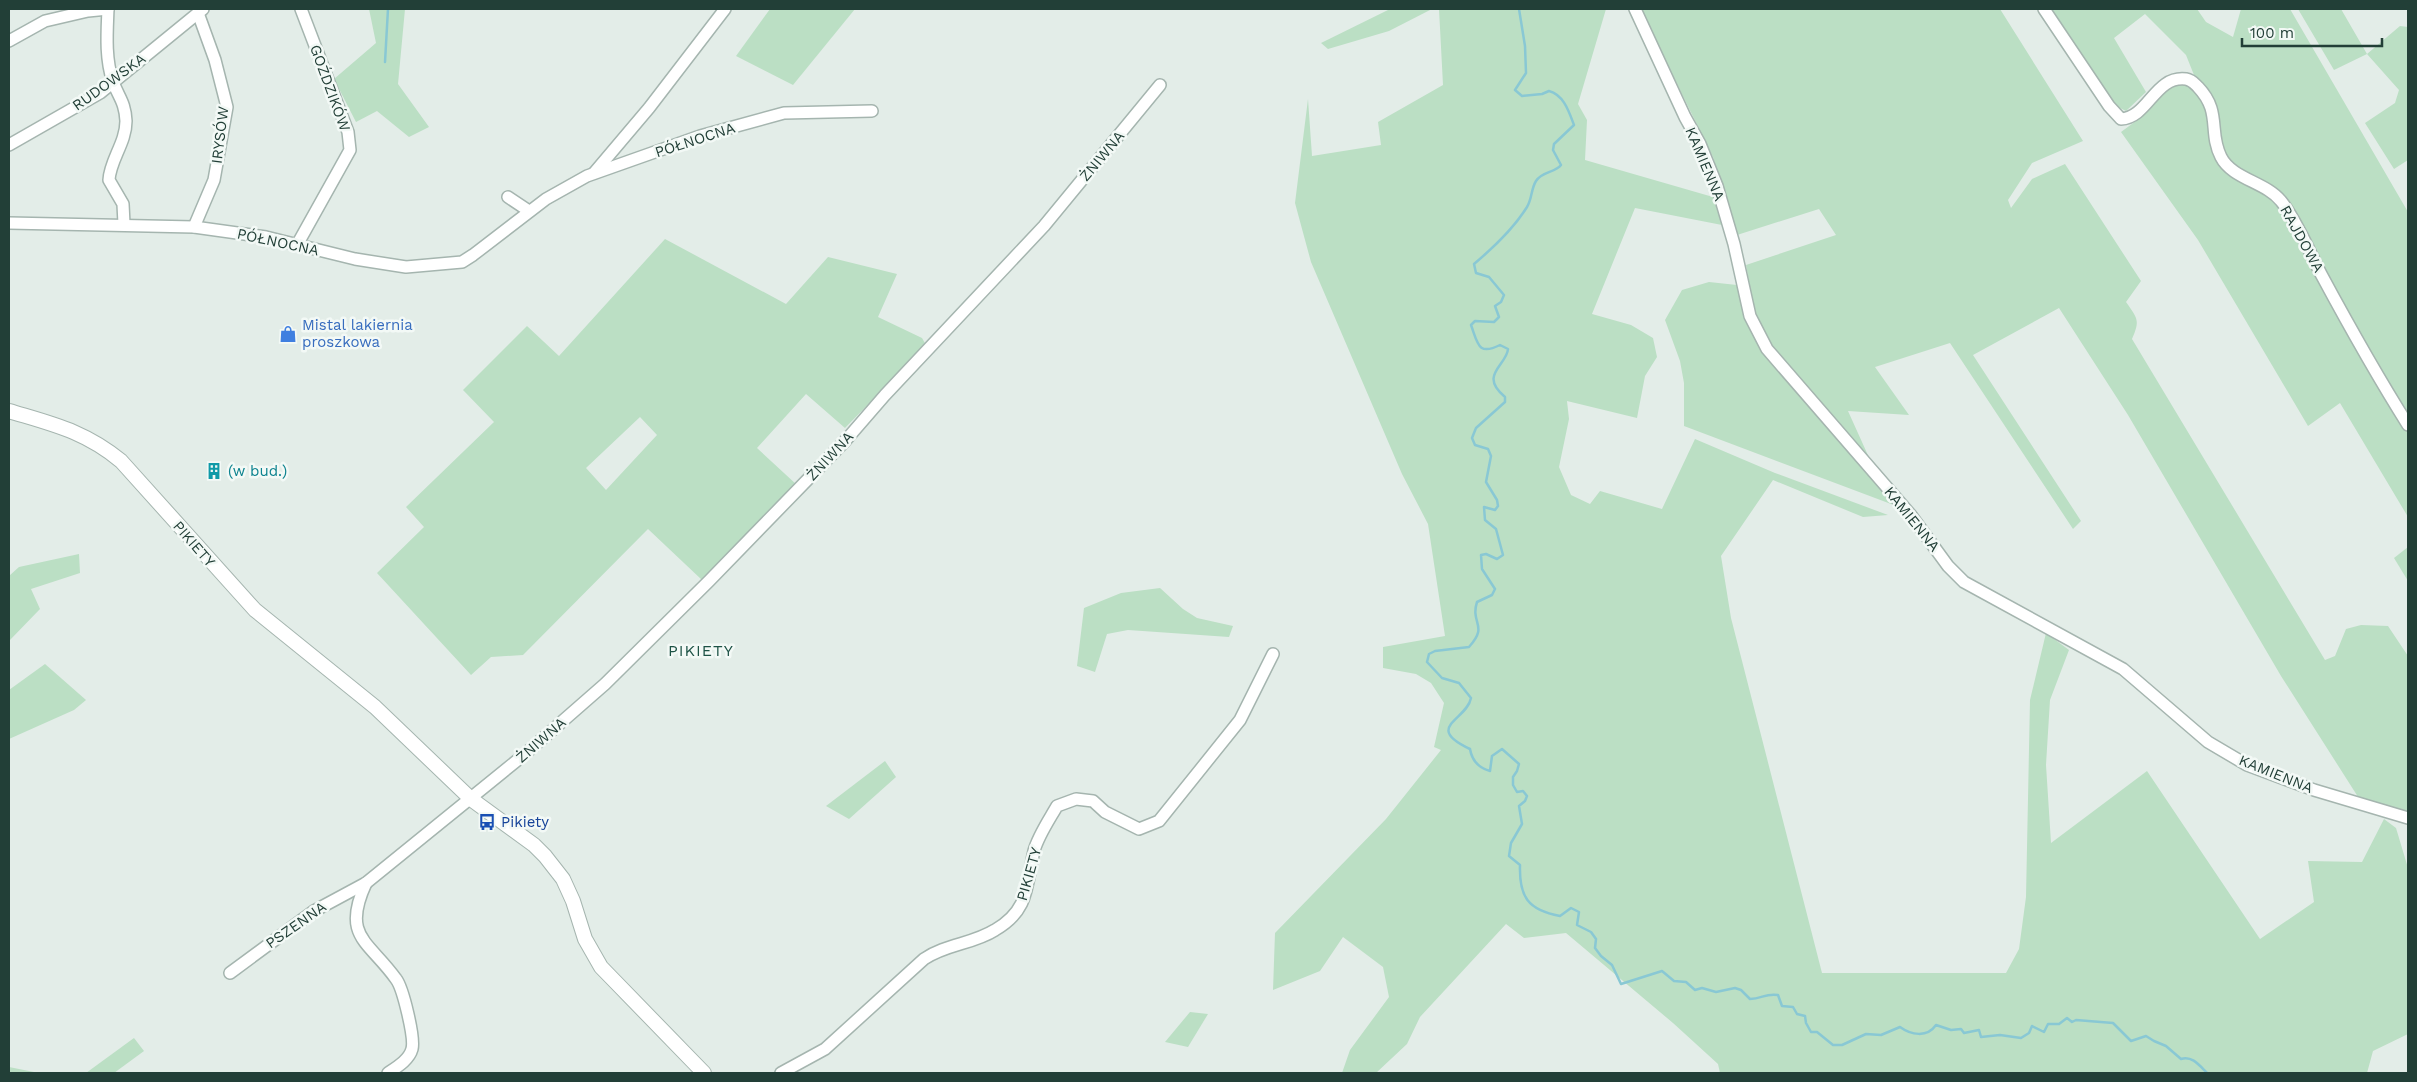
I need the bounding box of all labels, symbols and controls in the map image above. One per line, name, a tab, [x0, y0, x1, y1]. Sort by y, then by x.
scale bar	[2242, 15, 2382, 47]
text: 100 m	[2250, 24, 2294, 42]
street label: GOŹDZIKÓW	[306, 42, 355, 134]
street label: RUDOWSKA	[69, 49, 149, 115]
street label: IRYSÓW	[207, 105, 232, 165]
street label: PÓŁNOCNA	[652, 118, 737, 161]
street label: KAMIENNA	[1681, 124, 1729, 204]
street label: ŻNIWNA	[1076, 127, 1128, 185]
street label: RAJDOWA	[2276, 202, 2328, 276]
street label: PÓŁNOCNA	[235, 224, 321, 259]
place label: Mistal lakiernia proszkowa	[302, 316, 413, 351]
shop icon: Mistal lakiernia proszkowa	[278, 324, 298, 344]
street label: ŻNIWNA	[803, 428, 857, 484]
building icon: (w bud.)	[204, 461, 224, 481]
place label: (w bud.)	[228, 462, 287, 480]
street label: KAMIENNA	[1880, 483, 1944, 555]
street label: PIKIETY	[169, 517, 219, 571]
district label: PIKIETY	[668, 641, 734, 660]
street label: ŻNIWNA	[512, 713, 570, 767]
street label: KAMIENNA	[2236, 751, 2316, 797]
bus stop icon: Pikiety	[477, 812, 497, 832]
place label: Pikiety	[501, 813, 549, 831]
street label: PIKIETY	[1013, 845, 1045, 903]
street label: PSZENNA	[262, 898, 330, 952]

